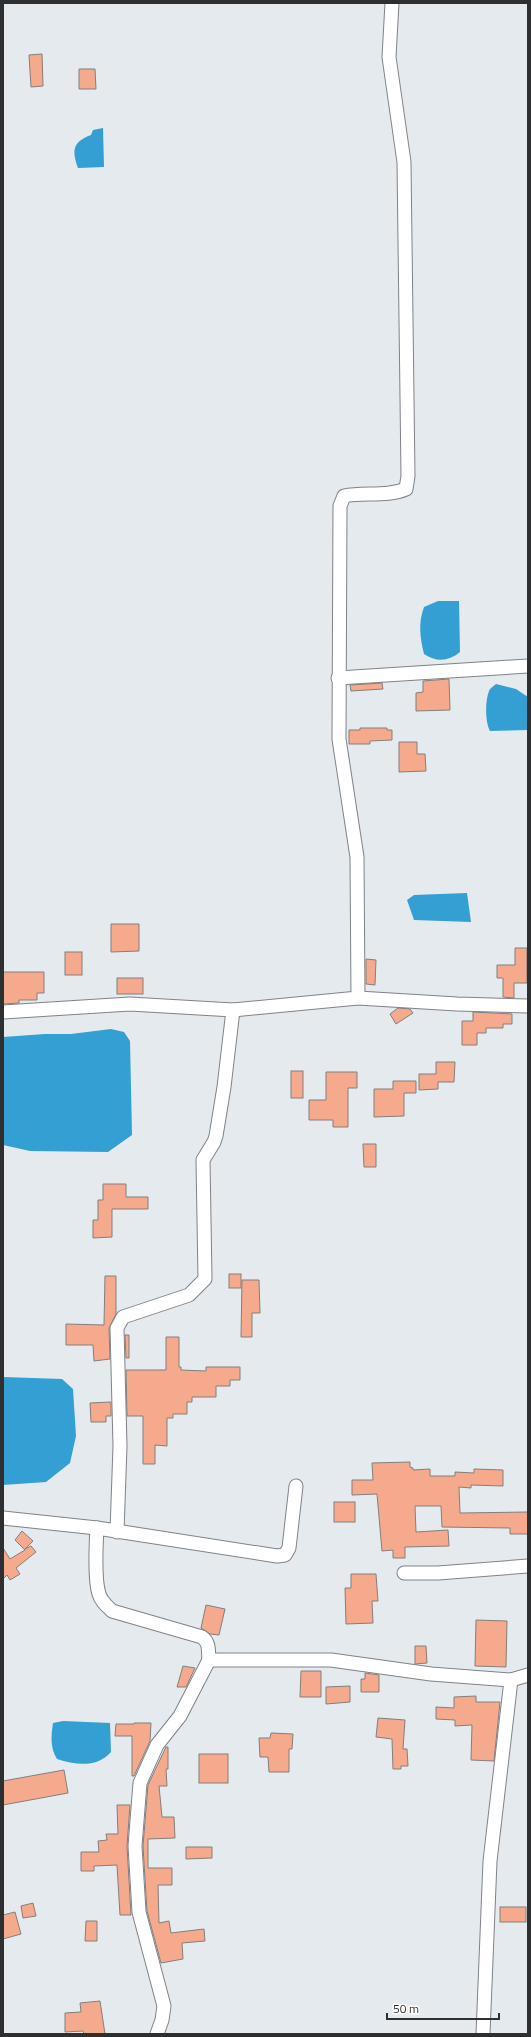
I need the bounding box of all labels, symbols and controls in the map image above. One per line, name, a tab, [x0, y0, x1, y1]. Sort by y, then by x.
scale bar	[387, 1995, 499, 2021]
text: 50 m	[393, 1999, 419, 2018]

